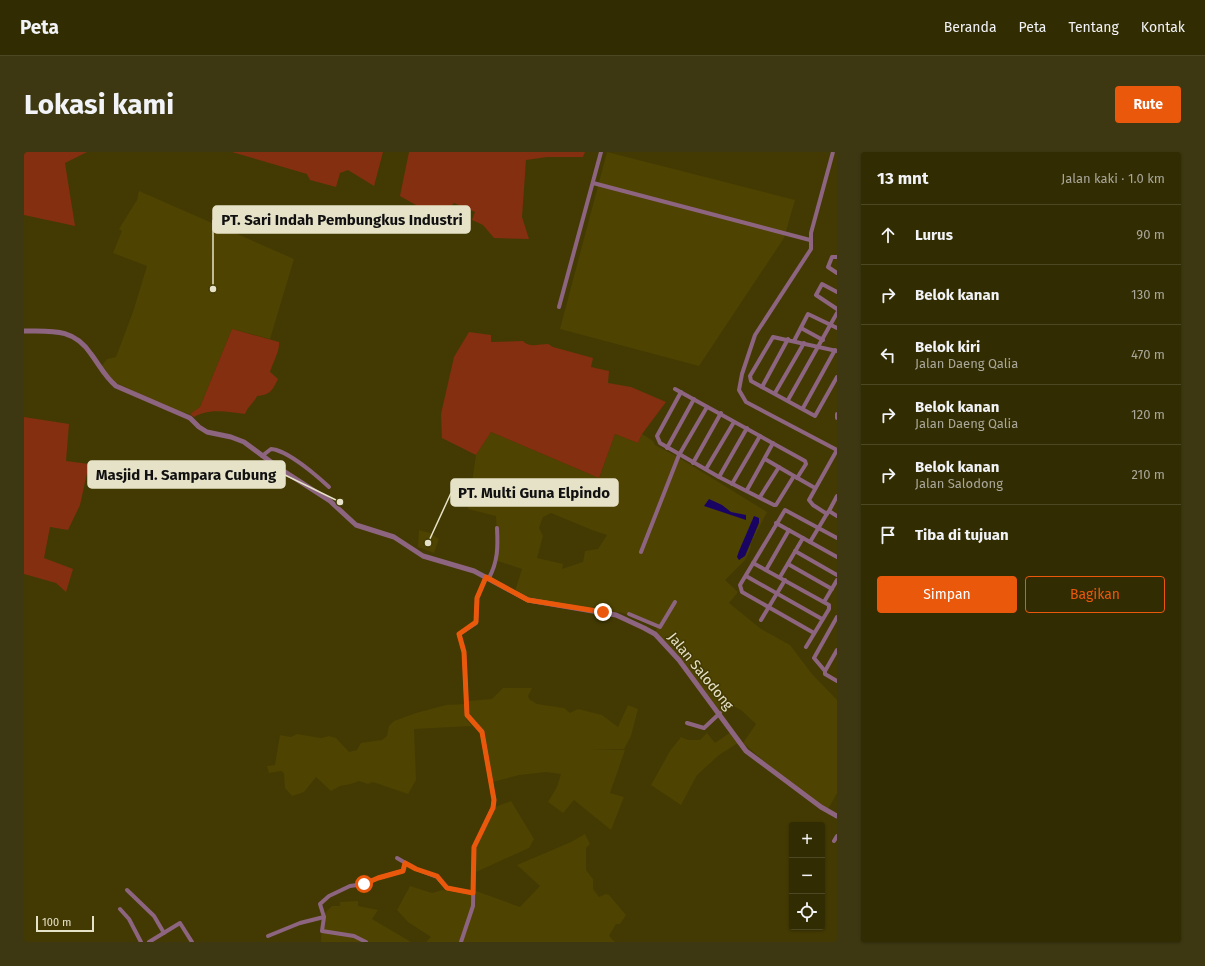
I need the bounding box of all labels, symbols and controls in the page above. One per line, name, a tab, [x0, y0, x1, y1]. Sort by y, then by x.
text: Peta	[20, 16, 59, 39]
text: Beranda	[944, 19, 997, 36]
text: Peta	[1019, 19, 1046, 36]
text: Tentang	[1068, 19, 1119, 36]
text: Kontak	[1141, 19, 1185, 36]
button: Rute	[1115, 86, 1181, 123]
text: Lokasi kami	[24, 88, 174, 121]
text: 13 mnt	[877, 168, 929, 189]
text: Jalan kaki · 1.0 km	[1061, 171, 1165, 186]
callout: PT. Sari Indah Pembungkus Industri	[213, 206, 470, 233]
text: PT. Sari Indah Pembungkus Industri	[221, 211, 463, 229]
icon: ahead	[877, 224, 899, 246]
text: Lurus	[915, 226, 953, 244]
text: 90 m	[1136, 227, 1165, 242]
icon: right	[877, 284, 899, 306]
text: Belok kanan	[915, 286, 999, 304]
text: 130 m	[1131, 287, 1165, 302]
text: Belok kiri	[915, 338, 980, 356]
icon: left	[877, 344, 899, 366]
text: 470 m	[1131, 347, 1165, 362]
text: Jalan Daeng Qalia	[915, 356, 1018, 371]
text: Belok kanan	[915, 398, 999, 416]
icon: right	[877, 404, 899, 426]
text: 120 m	[1131, 407, 1165, 422]
text: Jalan Daeng Qalia	[915, 416, 1018, 431]
text: Belok kanan	[915, 458, 999, 476]
callout: Masjid H. Sampara Cubung	[88, 461, 285, 488]
icon: right	[877, 464, 899, 486]
text: Masjid H. Sampara Cubung	[96, 466, 277, 484]
text: 210 m	[1131, 467, 1165, 482]
text: Jalan Salodong	[915, 476, 1003, 491]
callout: PT. Multi Guna Elpindo	[451, 479, 618, 506]
text: PT. Multi Guna Elpindo	[458, 484, 610, 502]
icon: arrive	[877, 524, 899, 546]
text: Tiba di tujuan	[915, 526, 1009, 544]
button: Simpan	[877, 576, 1017, 613]
button: Bagikan	[1025, 576, 1165, 613]
route end	[594, 603, 612, 621]
street label: Jalan Salodong	[664, 629, 737, 714]
map controls	[789, 822, 825, 930]
button: +	[789, 822, 825, 858]
button: −	[789, 858, 825, 894]
route start	[355, 875, 373, 893]
button: locate	[789, 894, 825, 930]
scale bar	[36, 914, 94, 933]
text: 100 m	[42, 916, 71, 929]

